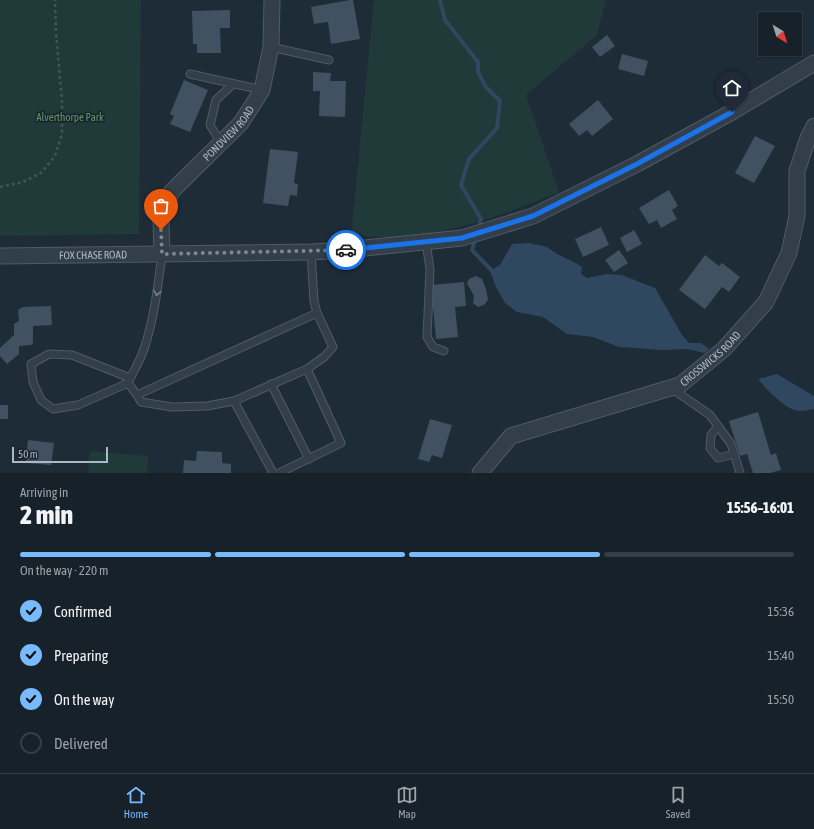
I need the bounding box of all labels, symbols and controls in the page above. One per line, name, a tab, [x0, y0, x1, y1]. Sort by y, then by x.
north arrow	[758, 12, 802, 56]
map controls	[758, 12, 802, 56]
pin	[715, 71, 749, 112]
icon: home	[721, 77, 743, 99]
street label: PONDVIEW ROAD	[200, 104, 256, 163]
park label: Alverthorpe Park	[36, 111, 104, 123]
pin	[144, 189, 178, 230]
icon: bag	[150, 195, 172, 217]
courier	[326, 230, 366, 270]
icon: car	[335, 239, 357, 261]
street label: FOX CHASE ROAD	[59, 248, 127, 261]
one-way arrow	[153, 290, 161, 296]
street label: CROSSWICKS ROAD	[678, 329, 743, 388]
scale bar	[12, 445, 108, 464]
text: 50 m	[18, 448, 38, 460]
text: Arriving in	[20, 485, 68, 500]
text: 15:56–16:01	[727, 499, 794, 516]
text: 2 min	[20, 500, 73, 530]
text: On the way · 220 m	[20, 563, 108, 578]
icon: check	[20, 600, 42, 622]
text: Confirmed	[54, 603, 112, 620]
text: 15:36	[767, 604, 794, 619]
icon: check	[20, 644, 42, 666]
text: Preparing	[54, 647, 108, 664]
text: 15:40	[767, 648, 794, 663]
icon: check	[20, 688, 42, 710]
text: On the way	[54, 691, 115, 708]
text: 15:50	[767, 692, 794, 707]
text: Delivered	[54, 735, 108, 752]
tab: Home	[124, 784, 148, 820]
tab: Map	[396, 784, 418, 820]
tab: Saved	[666, 784, 690, 820]

